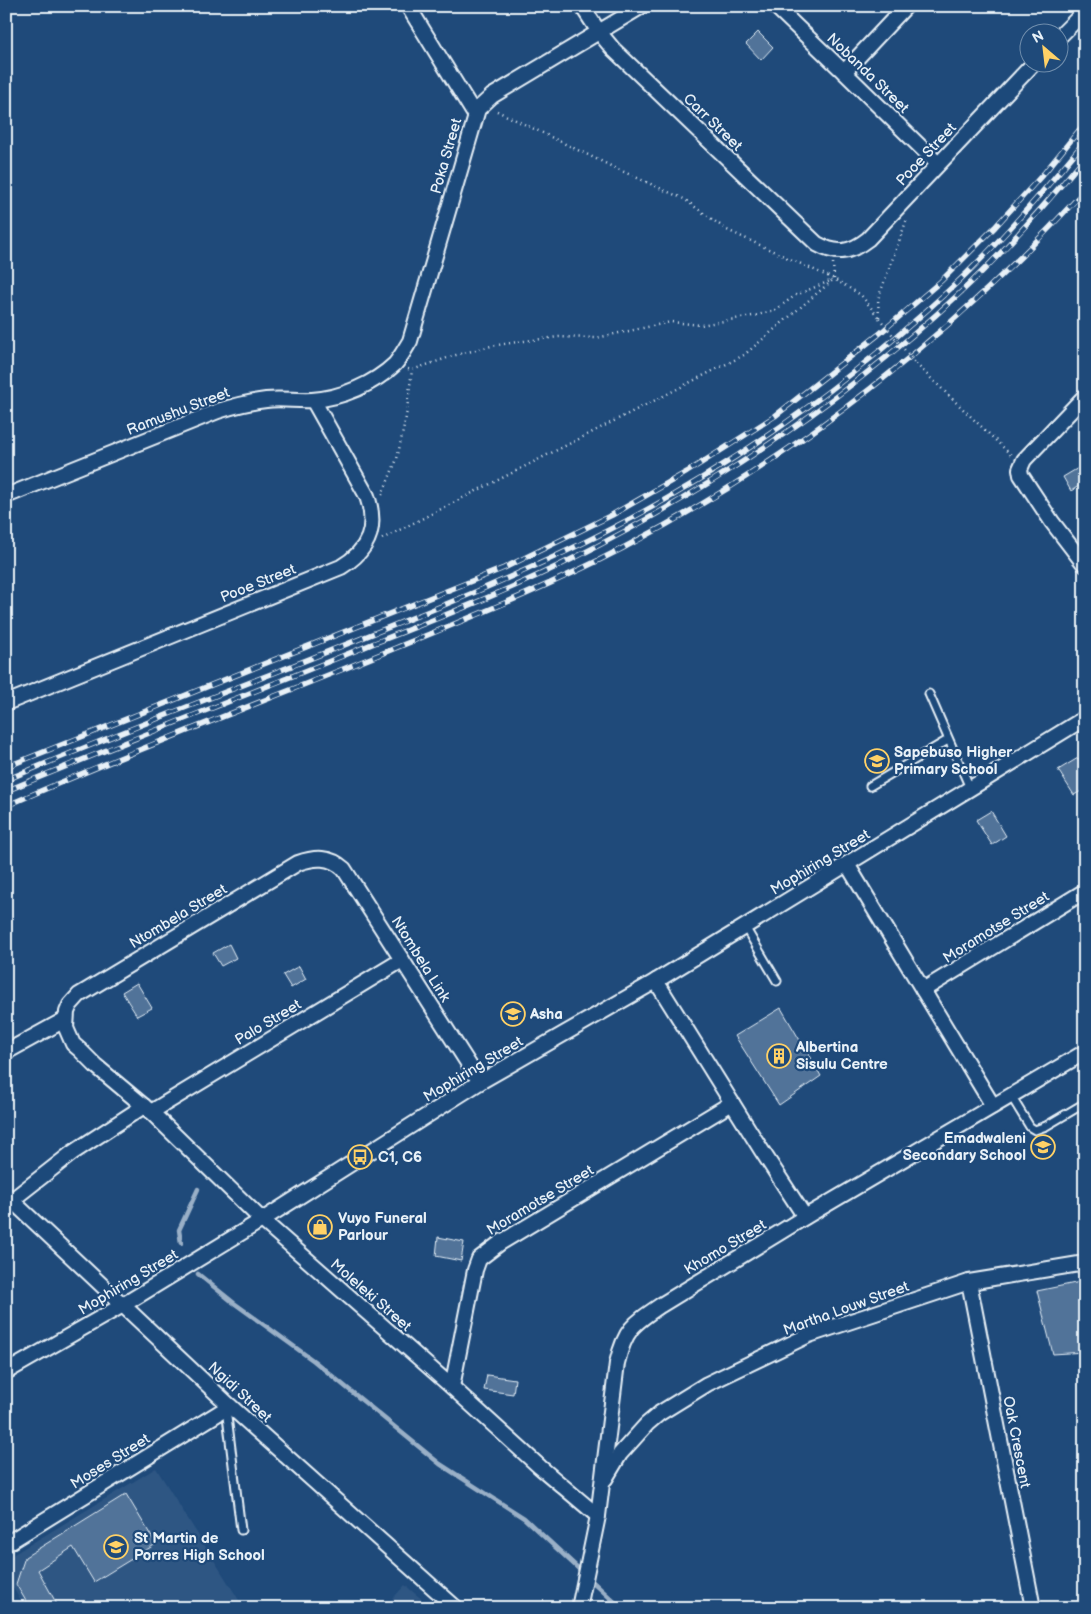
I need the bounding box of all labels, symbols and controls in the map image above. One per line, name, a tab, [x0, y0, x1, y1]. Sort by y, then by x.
north arrow	[1018, 22, 1068, 72]
text: N	[1029, 27, 1047, 47]
street label: Nobanda Street	[822, 29, 913, 118]
street label: Carr Street	[679, 89, 746, 155]
street label: Poka Street	[427, 116, 466, 196]
street label: Pooe Street	[892, 118, 961, 190]
street label: Ramushu Street	[124, 383, 233, 440]
street label: Pooe Street	[218, 560, 299, 607]
place label: Sapebuso Higher Primary School	[894, 743, 1013, 779]
school or university icon: Sapebuso Higher Primary School	[864, 748, 890, 774]
street label: Mophiring Street	[767, 825, 874, 900]
street label: Ntombela Street	[126, 880, 231, 953]
street label: Moramotse Street	[940, 887, 1053, 968]
street label: Ntombela Link	[387, 913, 455, 1006]
street label: Palo Street	[232, 995, 305, 1050]
school or university icon: Asha	[500, 1001, 526, 1027]
place label: Asha	[529, 1005, 563, 1024]
street label: Mophiring Street	[420, 1032, 527, 1107]
place label: Albertina Sisulu Centre	[795, 1038, 888, 1074]
building icon: Albertina Sisulu Centre	[766, 1043, 792, 1069]
place label: Emadwaleni Secondary School	[903, 1129, 1026, 1165]
school or university icon: Emadwaleni Secondary School	[1030, 1134, 1056, 1160]
bus stop icon: C1, C6	[347, 1144, 373, 1170]
place label: C1, C6	[378, 1148, 422, 1167]
street label: Moramotse Street	[483, 1161, 598, 1240]
place label: Vuyo Funeral Parlour	[338, 1209, 427, 1245]
shop icon: Vuyo Funeral Parlour	[307, 1214, 333, 1240]
street label: Khomo Street	[681, 1215, 770, 1279]
street label: Mophiring Street	[75, 1245, 182, 1320]
street label: Moleleki Street	[326, 1255, 416, 1336]
street label: Martha Louw Street	[781, 1277, 912, 1340]
street label: Ngidi Street	[204, 1358, 276, 1427]
street label: Oak Crescent	[998, 1395, 1035, 1490]
street label: Moses Street	[67, 1429, 154, 1493]
place label: St Martin de Porres High School	[134, 1529, 265, 1565]
school or university icon: St Martin de Porres High School	[103, 1534, 129, 1560]

